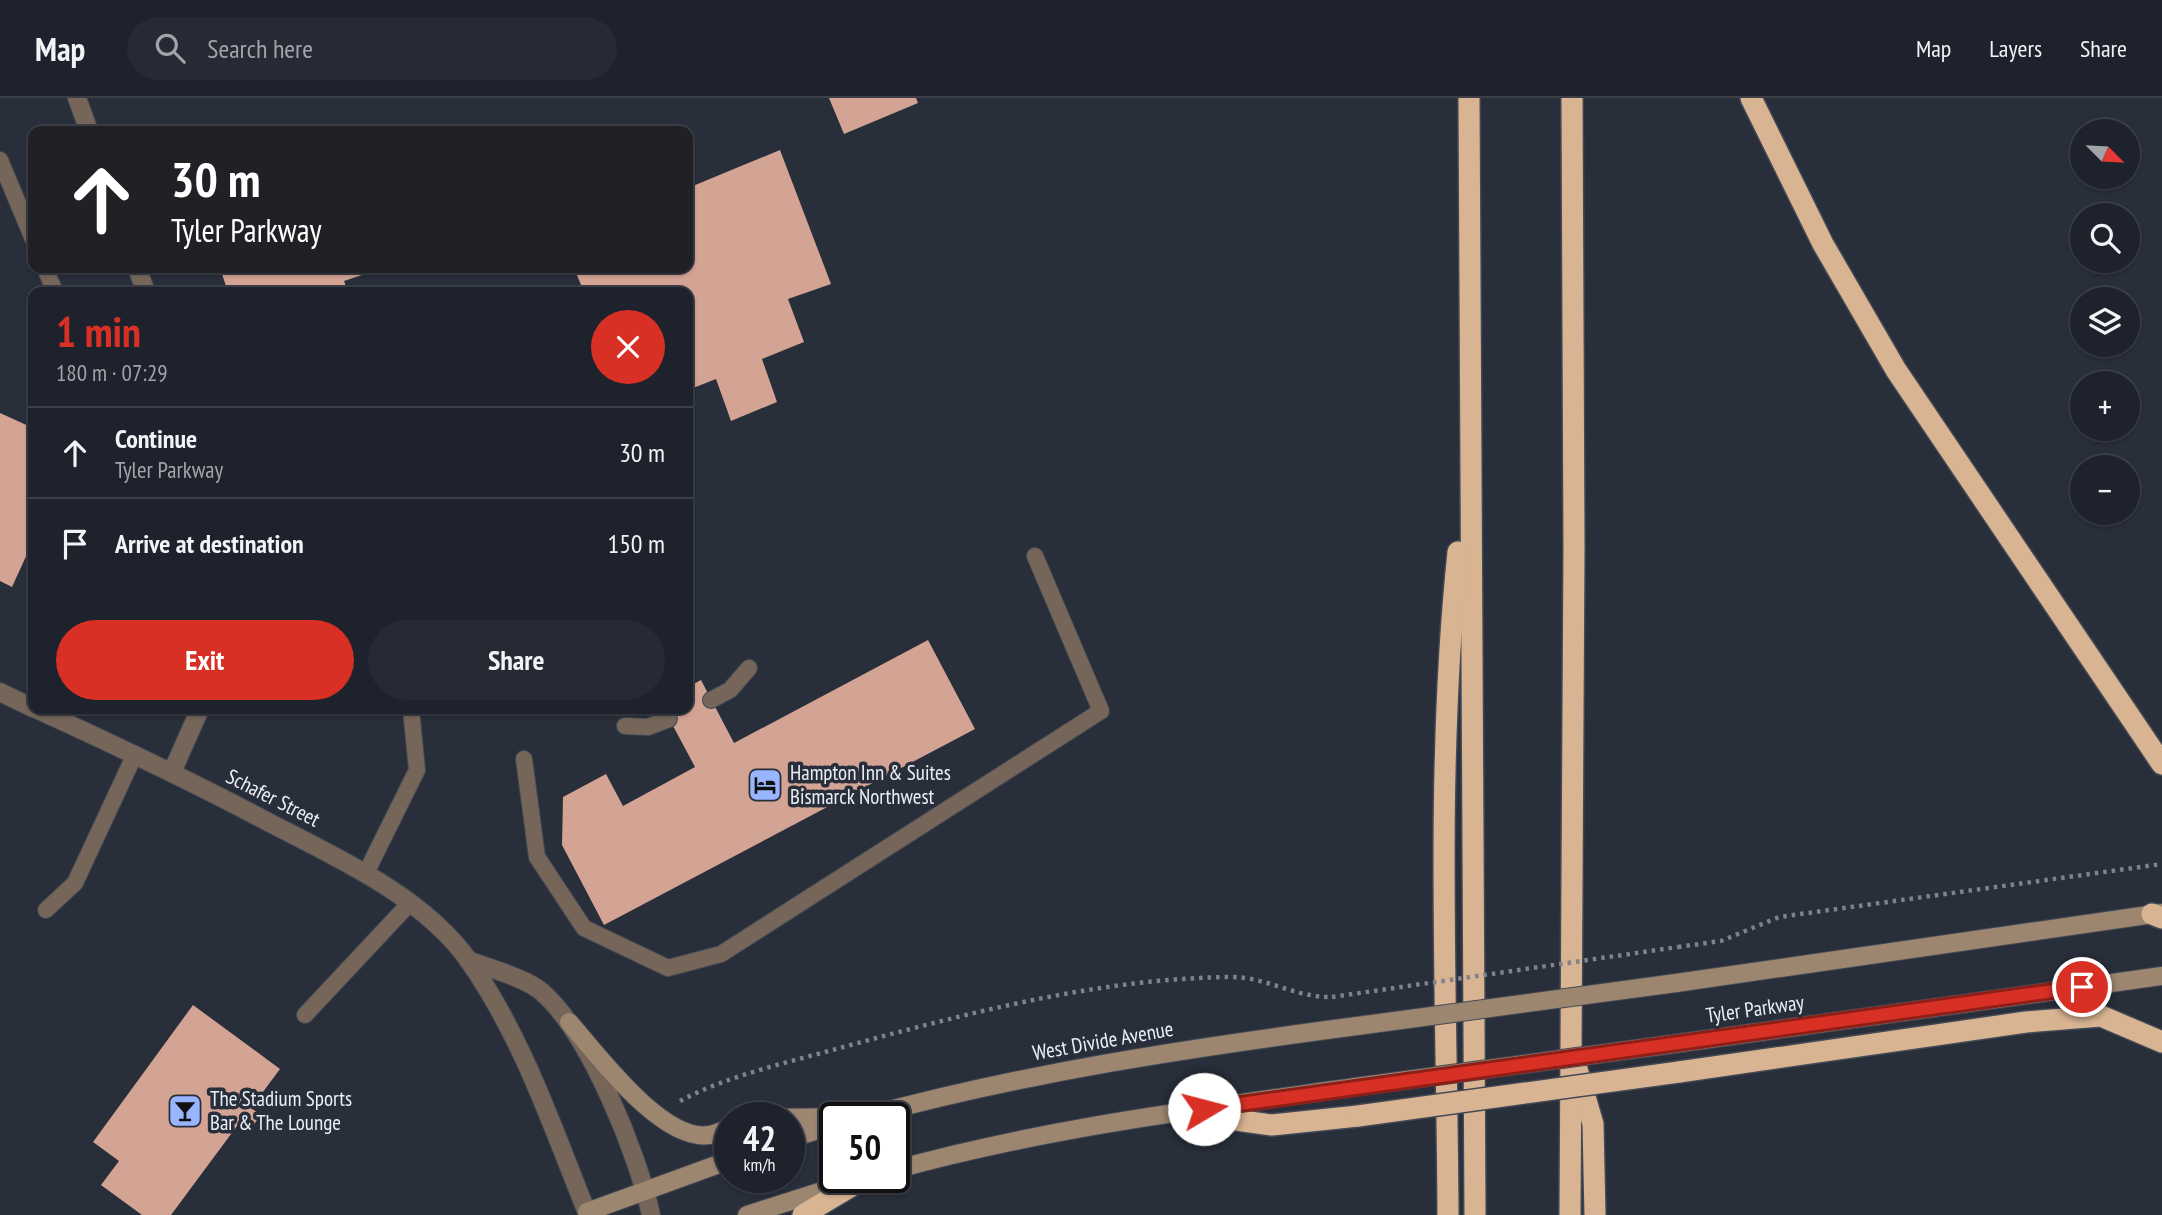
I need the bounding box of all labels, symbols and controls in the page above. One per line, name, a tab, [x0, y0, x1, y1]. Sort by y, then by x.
search box	[127, 17, 617, 80]
text: Map	[35, 27, 85, 70]
icon: search	[151, 29, 189, 67]
text: Search here	[207, 32, 313, 65]
text: Map	[1916, 33, 1951, 64]
text: Layers	[1989, 33, 2042, 64]
text: Share	[2080, 33, 2127, 64]
north arrow	[2070, 119, 2140, 189]
map controls	[2070, 119, 2140, 525]
text: 30 m	[171, 147, 260, 211]
icon: ahead	[56, 154, 147, 245]
button: search	[2070, 203, 2140, 273]
text: Tyler Parkway	[171, 209, 322, 251]
button: layers	[2070, 287, 2140, 357]
text: 1 min	[56, 304, 141, 359]
button: close	[591, 310, 665, 384]
text: 180 m · 07:29	[56, 358, 168, 387]
button: +	[2070, 371, 2140, 441]
text: Continue	[115, 422, 197, 455]
icon: ahead	[56, 434, 94, 472]
text: 30 m	[619, 436, 665, 469]
text: Tyler Parkway	[115, 455, 223, 484]
button: −	[2070, 455, 2140, 525]
icon: arrive	[56, 525, 94, 563]
text: Arrive at destination	[115, 527, 304, 560]
text: 150 m	[607, 527, 665, 560]
button: Exit	[56, 620, 354, 700]
button: Share	[368, 620, 665, 700]
place label: Hampton Inn & Suites Bismarck Northwest	[790, 759, 951, 810]
street label: Schafer Street	[222, 762, 325, 833]
hotel icon: Hampton Inn & Suites Bismarck Northwest	[746, 766, 784, 804]
pin	[2052, 957, 2112, 1017]
icon: arrive	[2063, 968, 2101, 1006]
street label: Tyler Parkway	[1704, 988, 1806, 1029]
street label: West Divide Avenue	[1030, 1015, 1175, 1066]
position arrow	[1167, 1072, 1241, 1146]
place label: The Stadium Sports Bar & The Lounge	[210, 1085, 352, 1136]
bar icon: The Stadium Sports Bar & The Lounge	[166, 1092, 204, 1130]
speed limit sign: 50	[819, 1102, 910, 1193]
text: 42	[743, 1115, 776, 1161]
text: km/h	[744, 1153, 775, 1176]

